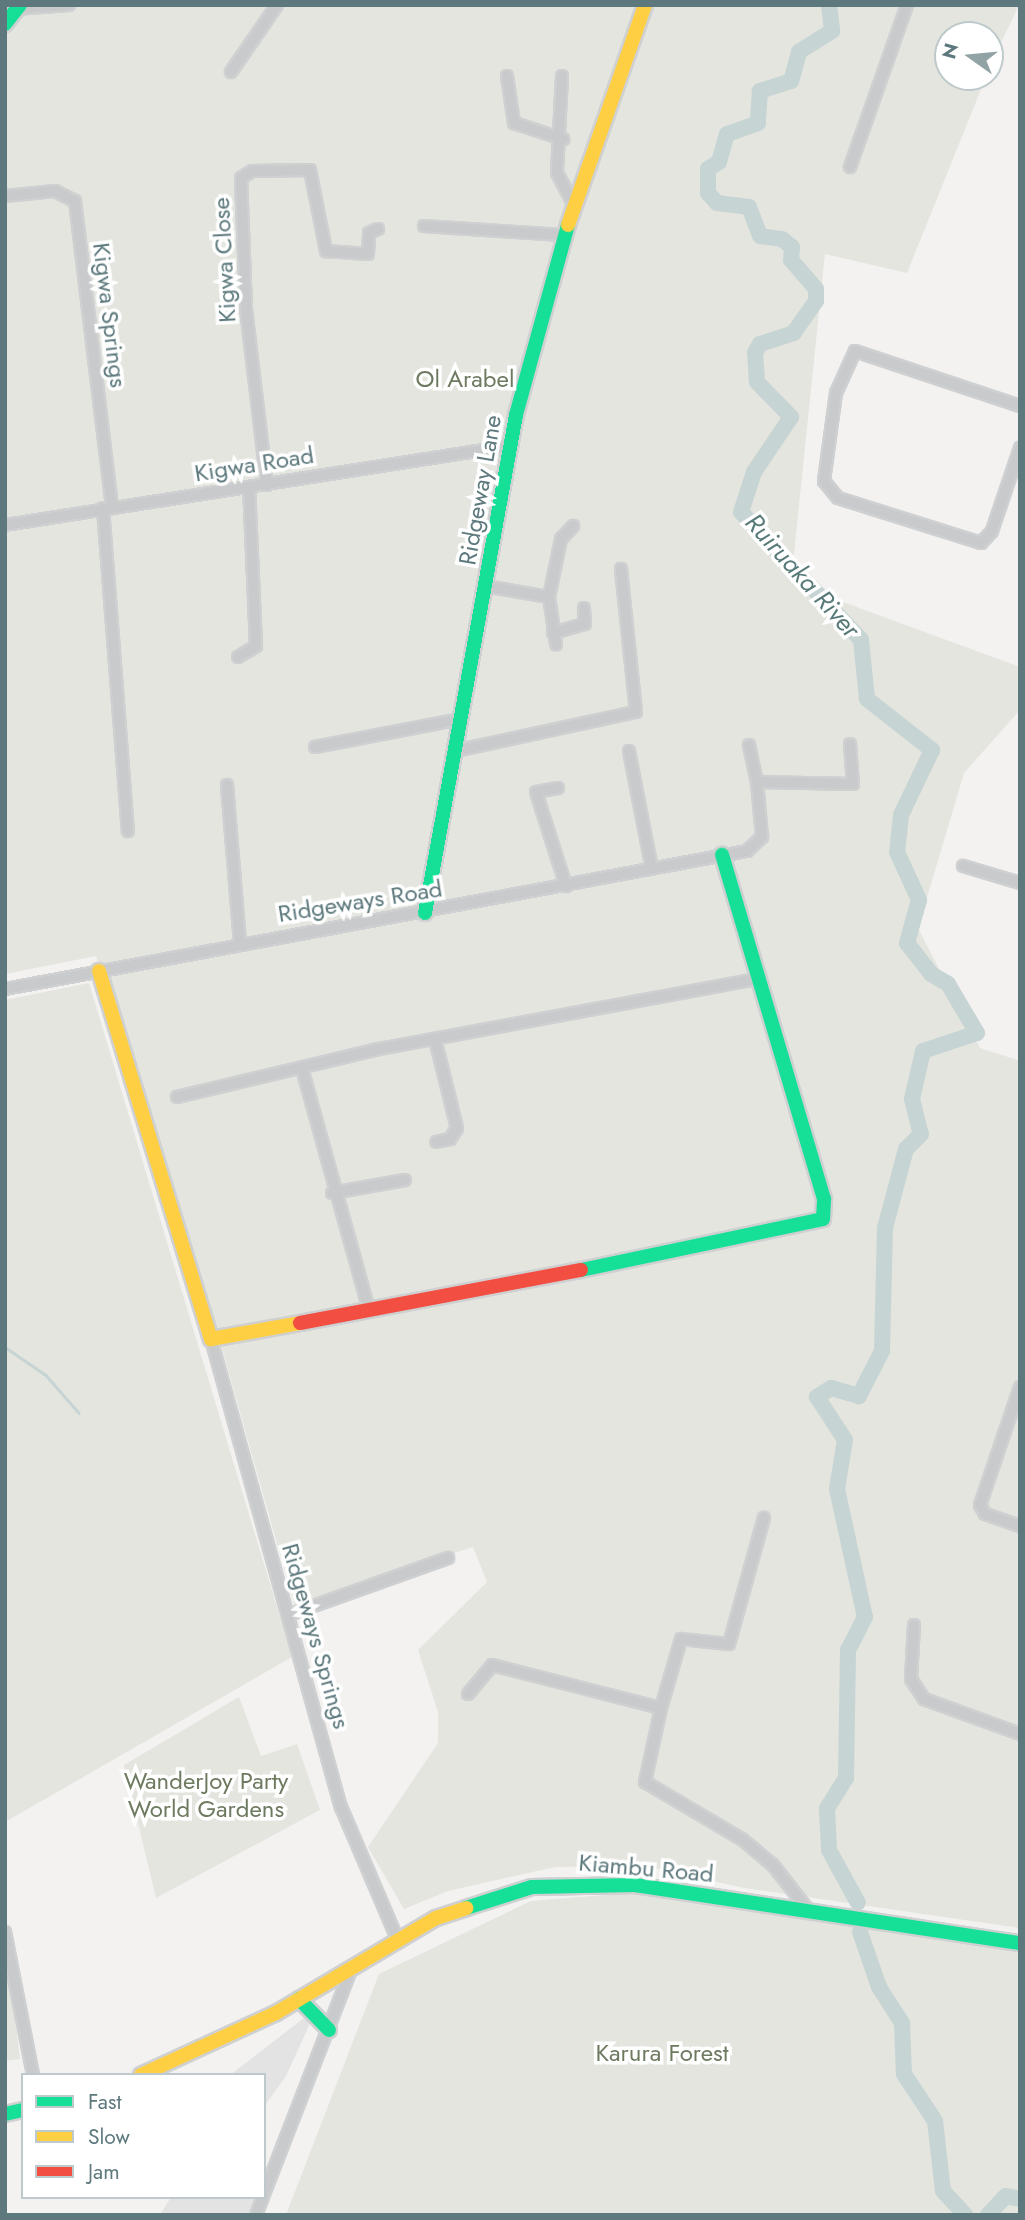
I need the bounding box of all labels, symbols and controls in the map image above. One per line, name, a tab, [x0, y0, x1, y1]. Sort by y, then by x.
north arrow	[934, 21, 1004, 91]
text: N	[935, 40, 965, 62]
street label: Kigwa Close	[206, 197, 242, 323]
street label: Kigwa Springs	[87, 241, 133, 389]
park label: Ol Arabel	[416, 365, 514, 393]
street label: Ridgeway Lane	[453, 413, 507, 567]
street label: Kigwa Road	[192, 440, 316, 488]
water label: Ruiruaka River	[738, 507, 866, 645]
street label: Ridgeways Road	[276, 874, 444, 928]
street label: Ridgeways Springs	[276, 1540, 356, 1732]
park label: WanderJoy Party World Gardens	[124, 1767, 288, 1823]
street label: Kiambu Road	[577, 1848, 715, 1888]
park label: Karura Forest	[596, 2039, 728, 2067]
legend	[21, 2073, 266, 2199]
text: Fast	[88, 2087, 121, 2117]
text: Slow	[88, 2122, 130, 2152]
text: Jam	[88, 2157, 120, 2187]

